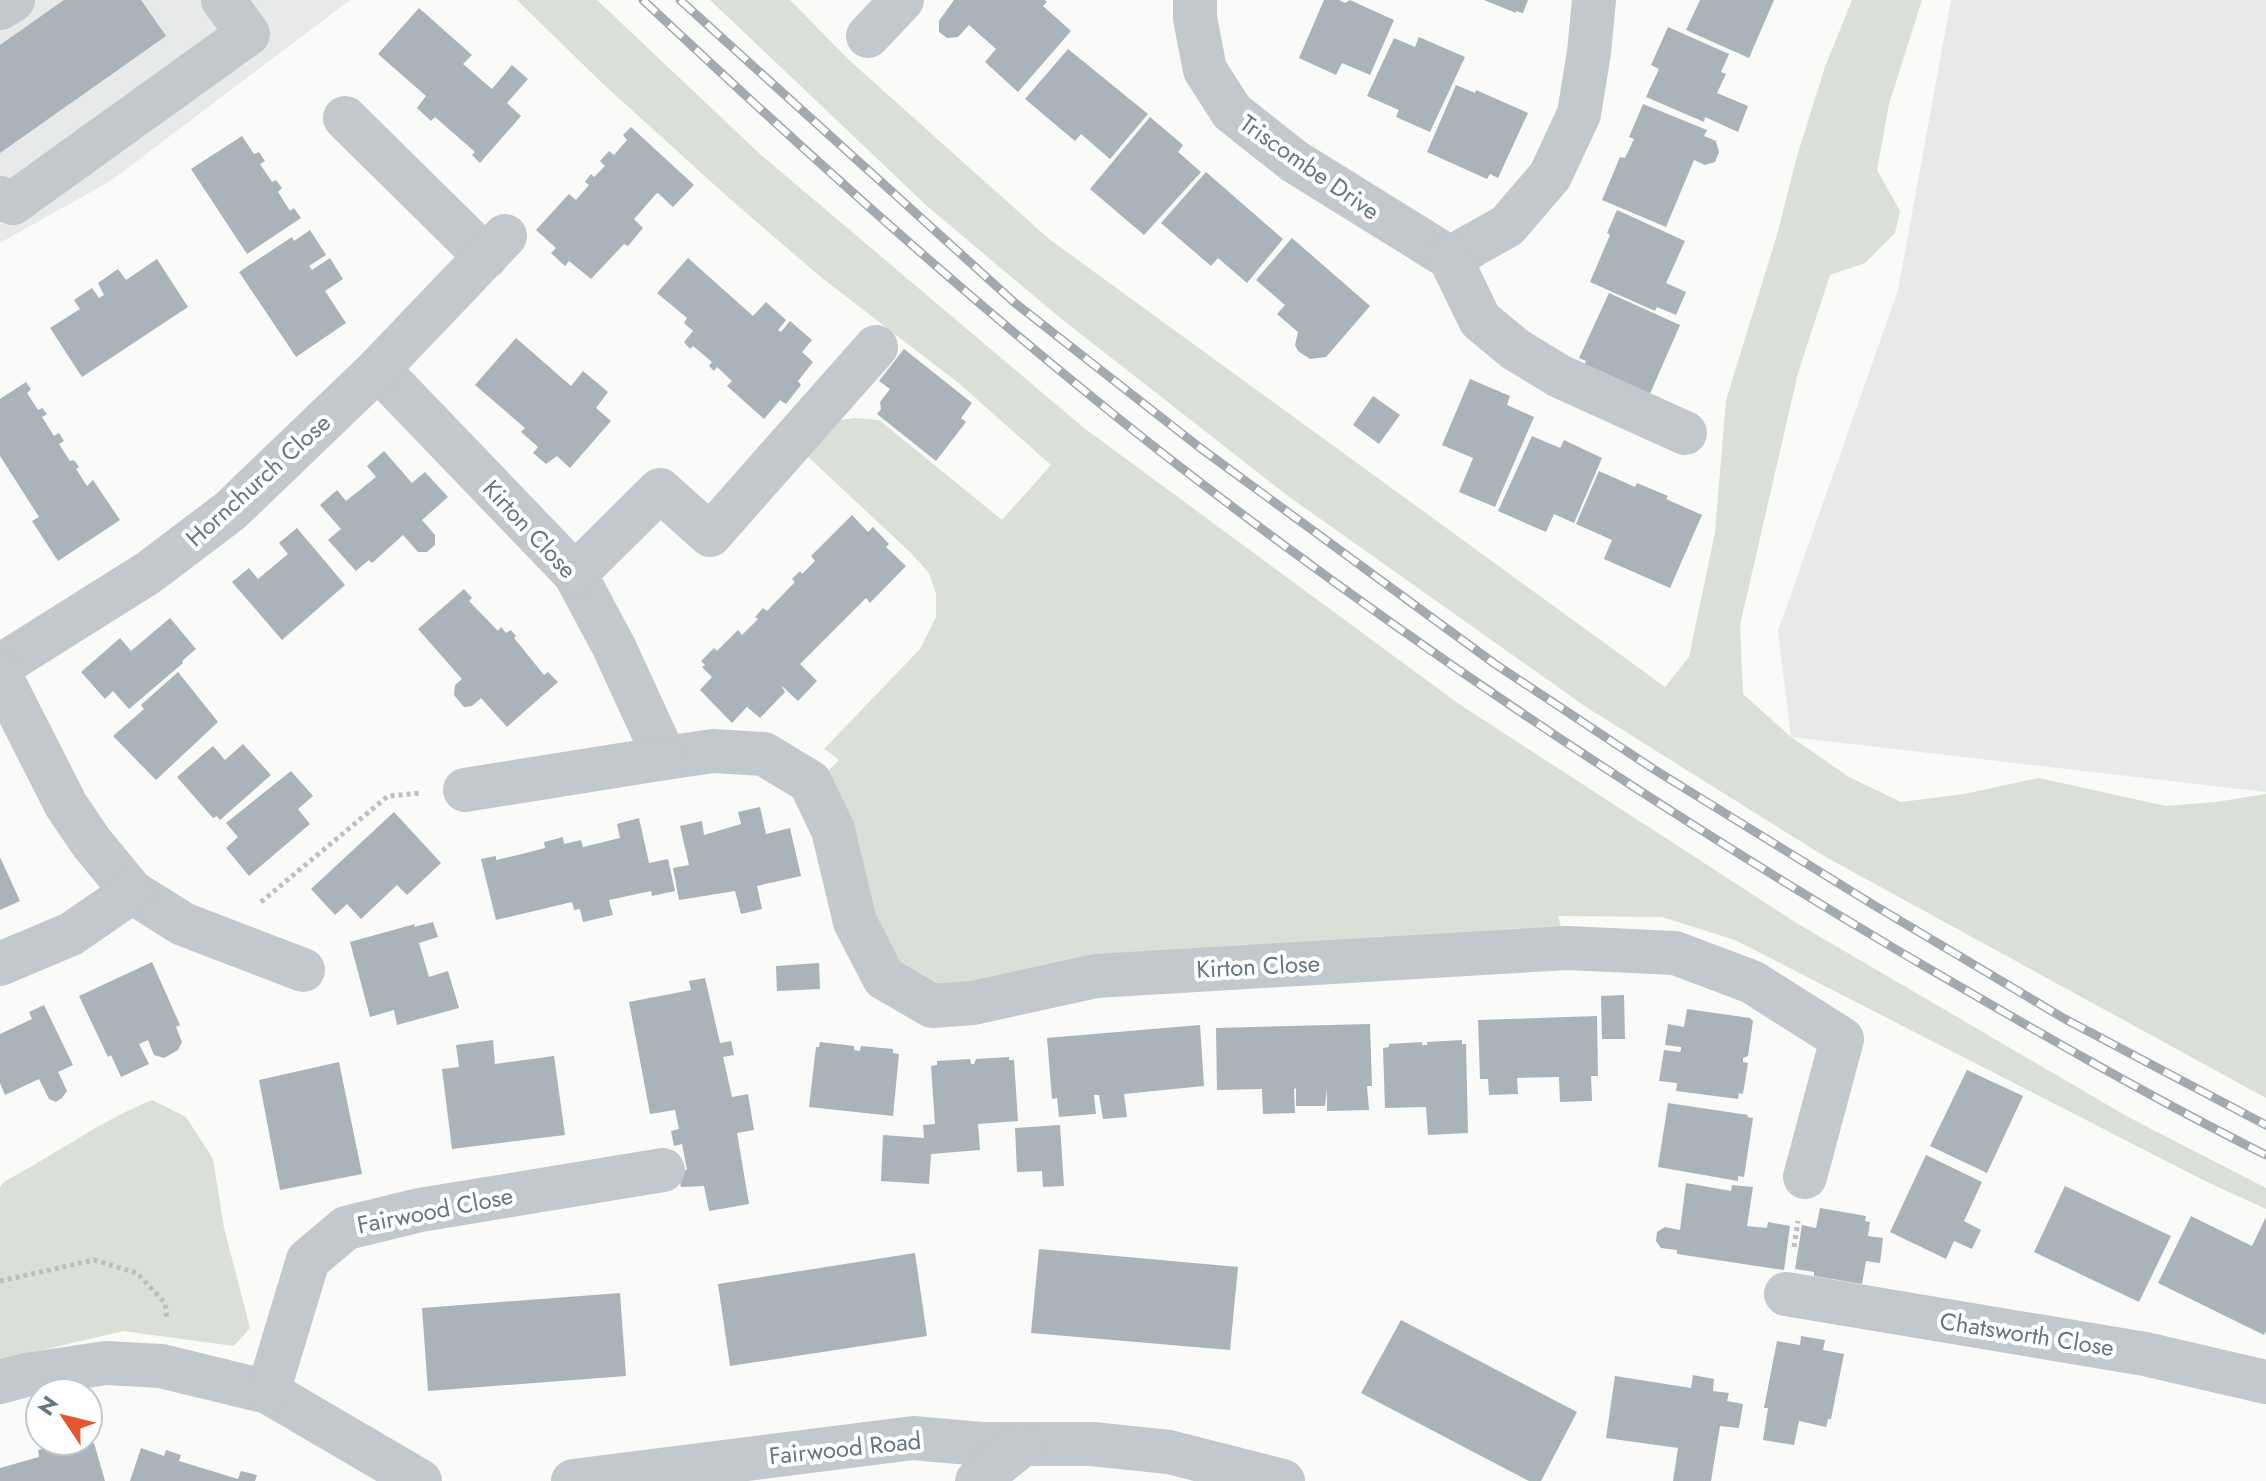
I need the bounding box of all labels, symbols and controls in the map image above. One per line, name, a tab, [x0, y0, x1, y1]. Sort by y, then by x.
street label: Triscombe Drive	[1233, 106, 1387, 228]
street label: Hornchurch Close	[178, 405, 338, 555]
street label: Kirton Close	[475, 472, 585, 586]
street label: Kirton Close	[1195, 945, 1321, 987]
street label: Fairwood Close	[354, 1178, 516, 1242]
street label: Chatsworth Close	[1937, 1303, 2117, 1365]
north arrow	[24, 1377, 104, 1457]
text: N	[30, 1389, 66, 1422]
street label: Fairwood Road	[767, 1423, 923, 1473]

